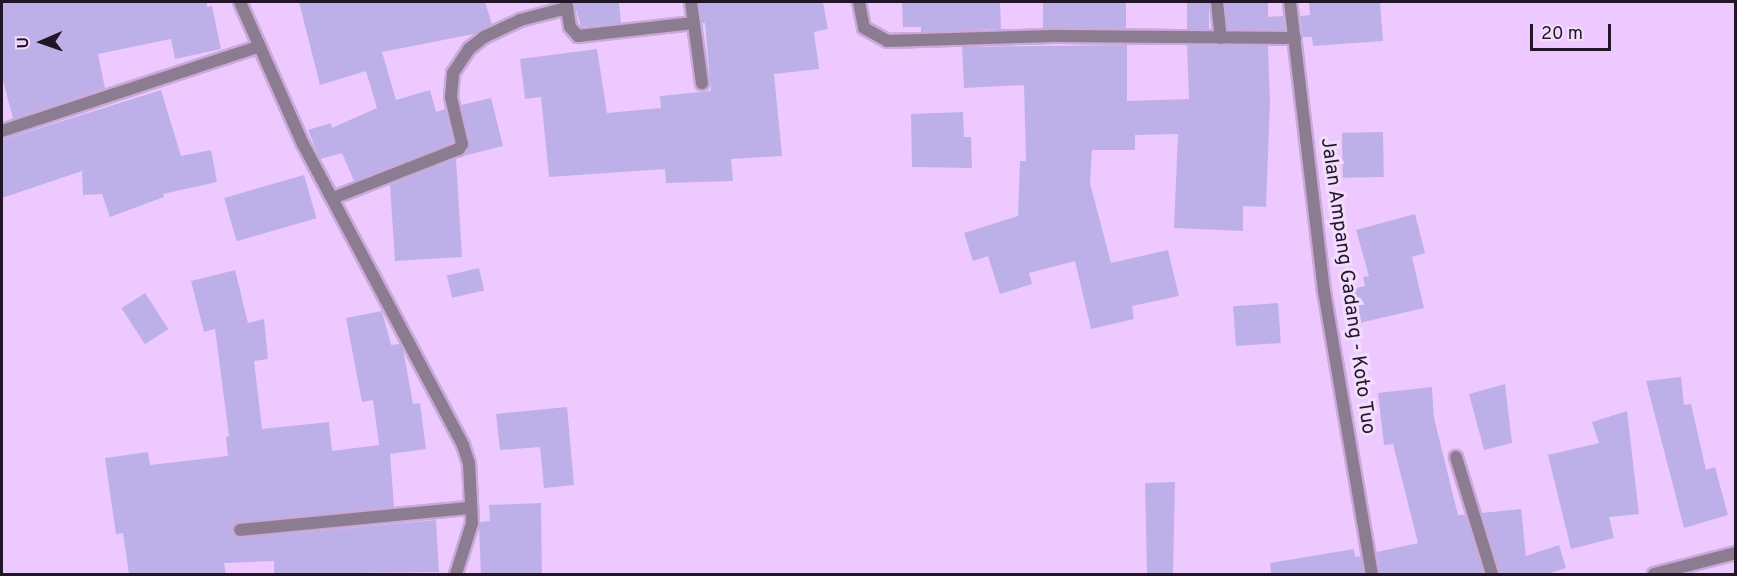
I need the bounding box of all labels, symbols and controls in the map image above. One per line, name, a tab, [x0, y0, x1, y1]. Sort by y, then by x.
north arrow	[12, 12, 72, 72]
scale bar	[1533, 12, 1614, 50]
text: 20 m	[1541, 23, 1583, 46]
text: U	[14, 37, 34, 49]
street label: Jalan Ampang Gadang - Koto Tuo	[1314, 135, 1380, 437]

